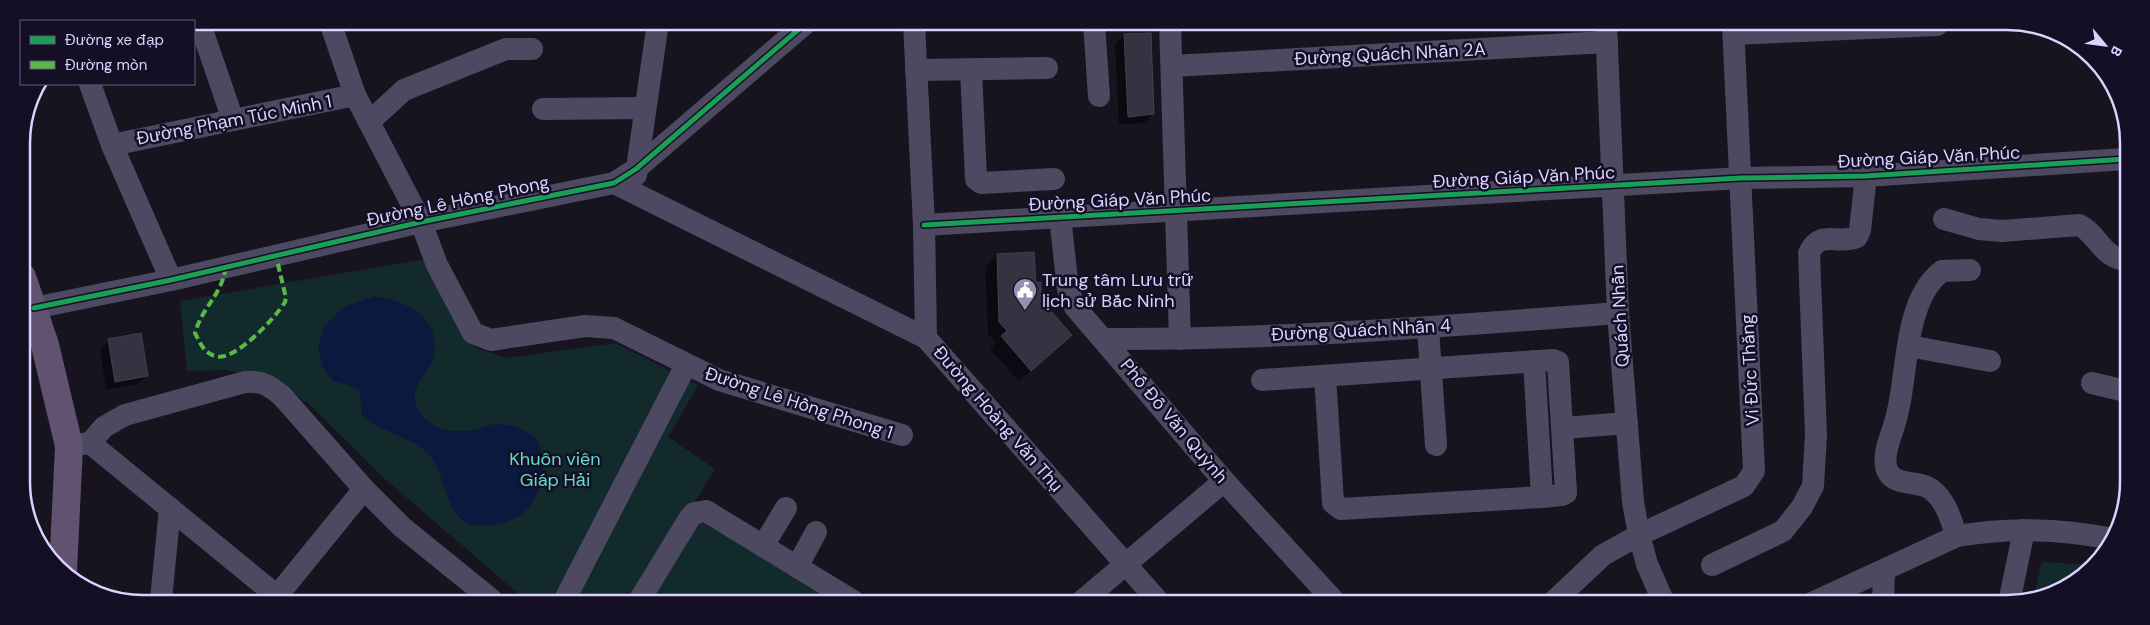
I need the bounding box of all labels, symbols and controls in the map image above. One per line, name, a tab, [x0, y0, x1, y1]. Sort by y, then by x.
legend	[20, 20, 195, 85]
north arrow	[2080, 20, 2130, 70]
text: Đường xe đạp	[65, 30, 164, 50]
street label: Đường Quách Nhẫn 2A	[1294, 37, 1486, 71]
text: B	[2106, 43, 2126, 60]
text: Đường mòn	[65, 55, 147, 75]
street label: Đường Phạm Túc Minh 1	[134, 89, 334, 151]
street label: Đường Giáp Văn Phúc	[1837, 140, 2021, 174]
street label: Đường Giáp Văn Phúc	[1432, 160, 1616, 194]
street label: Đường Lê Hồng Phong	[365, 170, 551, 232]
street label: Đường Giáp Văn Phúc	[1028, 183, 1212, 217]
street label: Quách Nhẫn	[1605, 264, 1635, 368]
place label: Trung tâm Lưu trữ lịch sử Bắc Ninh	[1042, 268, 1193, 313]
public building icon: Trung tâm Lưu trữ lịch sử Bắc Ninh	[1012, 277, 1038, 311]
street label: Đường Quách Nhẫn 4	[1271, 313, 1452, 347]
street label: Vi Đức Thăng	[1735, 314, 1765, 426]
street label: Đường Hoàng Văn Thụ	[928, 341, 1068, 497]
street label: Phố Đỗ Văn Quỳnh	[1115, 354, 1233, 488]
street label: Đường Lê Hồng Phong 1	[702, 361, 896, 445]
park label: Khuôn viên Giáp Hải	[509, 447, 601, 492]

